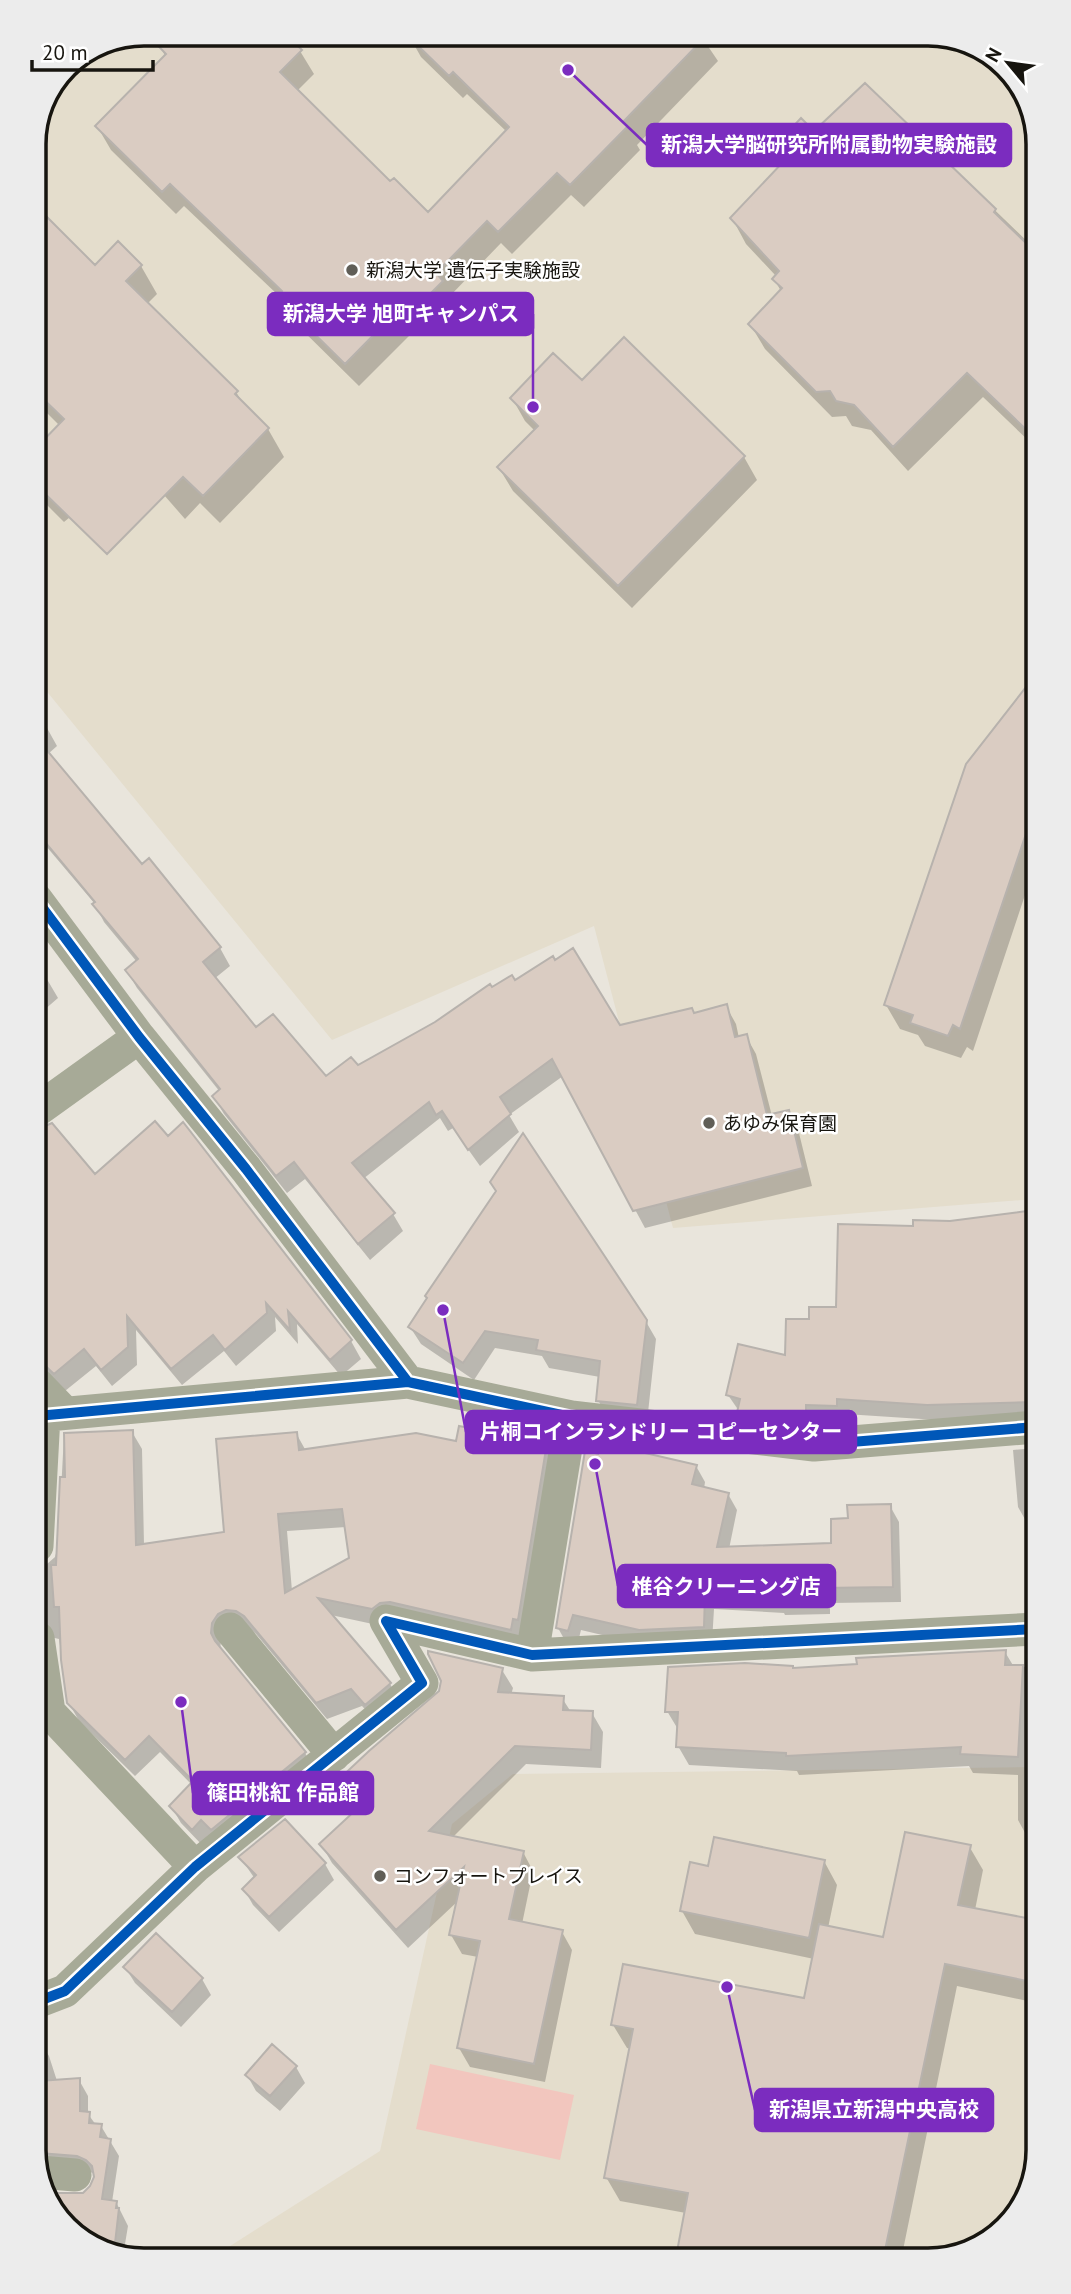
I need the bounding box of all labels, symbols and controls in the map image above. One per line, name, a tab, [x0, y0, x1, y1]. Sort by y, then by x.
scale bar	[32, 28, 152, 72]
north arrow	[973, 28, 1043, 98]
text: 20 m	[42, 39, 88, 66]
text: N	[980, 43, 1007, 66]
callout: 新潟大学脳研究所附属動物実験施設	[647, 124, 1011, 166]
text: 新潟大学脳研究所附属動物実験施設	[661, 131, 997, 158]
place label: 新潟大学 遺伝子実験施設	[366, 258, 580, 282]
marker: 新潟大学 遺伝子実験施設	[344, 262, 360, 278]
callout: 新潟大学 旭町キャンパス	[268, 293, 533, 335]
text: 新潟大学 旭町キャンパス	[283, 300, 519, 327]
place label: あゆみ保育園	[723, 1111, 837, 1135]
marker: あゆみ保育園	[701, 1115, 717, 1131]
callout: 片桐コインランドリー コピーセンター	[466, 1411, 856, 1453]
text: 片桐コインランドリー コピーセンター	[480, 1418, 842, 1445]
callout: 椎谷クリーニング店	[618, 1565, 835, 1607]
text: 椎谷クリーニング店	[632, 1573, 821, 1600]
callout: 篠田桃紅 作品館	[193, 1772, 373, 1814]
text: 篠田桃紅 作品館	[207, 1779, 359, 1806]
place label: コンフォートプレイス	[394, 1864, 583, 1888]
marker: コンフォートプレイス	[372, 1868, 388, 1884]
callout: 新潟県立新潟中央高校	[755, 2089, 993, 2131]
text: 新潟県立新潟中央高校	[769, 2096, 979, 2123]

